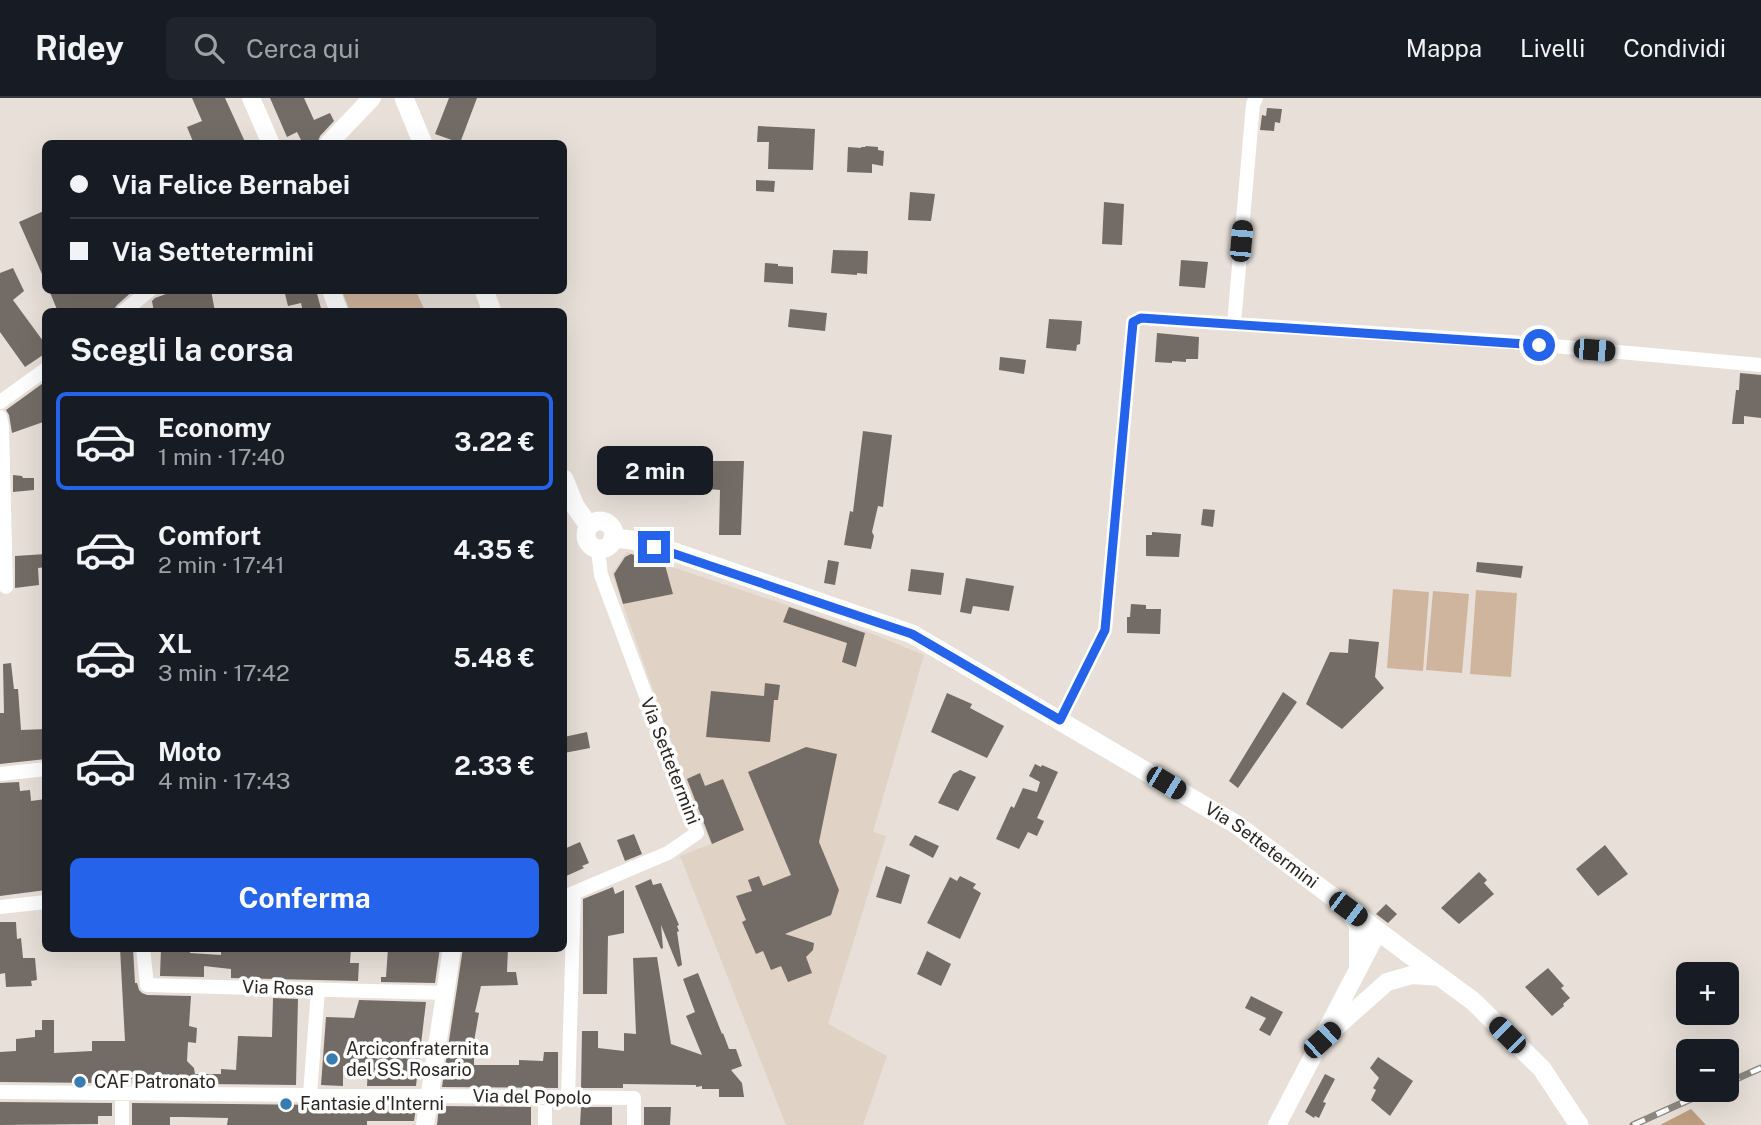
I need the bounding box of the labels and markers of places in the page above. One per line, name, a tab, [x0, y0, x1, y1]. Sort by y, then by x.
place label: Arciconfraternita del SS. Rosario	[346, 1038, 489, 1080]
marker: Arciconfraternita del SS. Rosario	[324, 1051, 340, 1067]
place label: CAF Patronato	[94, 1071, 216, 1092]
marker: CAF Patronato	[72, 1074, 88, 1090]
place label: Fantasie d'Interni	[300, 1093, 444, 1114]
marker: Fantasie d'Interni	[278, 1096, 294, 1112]

